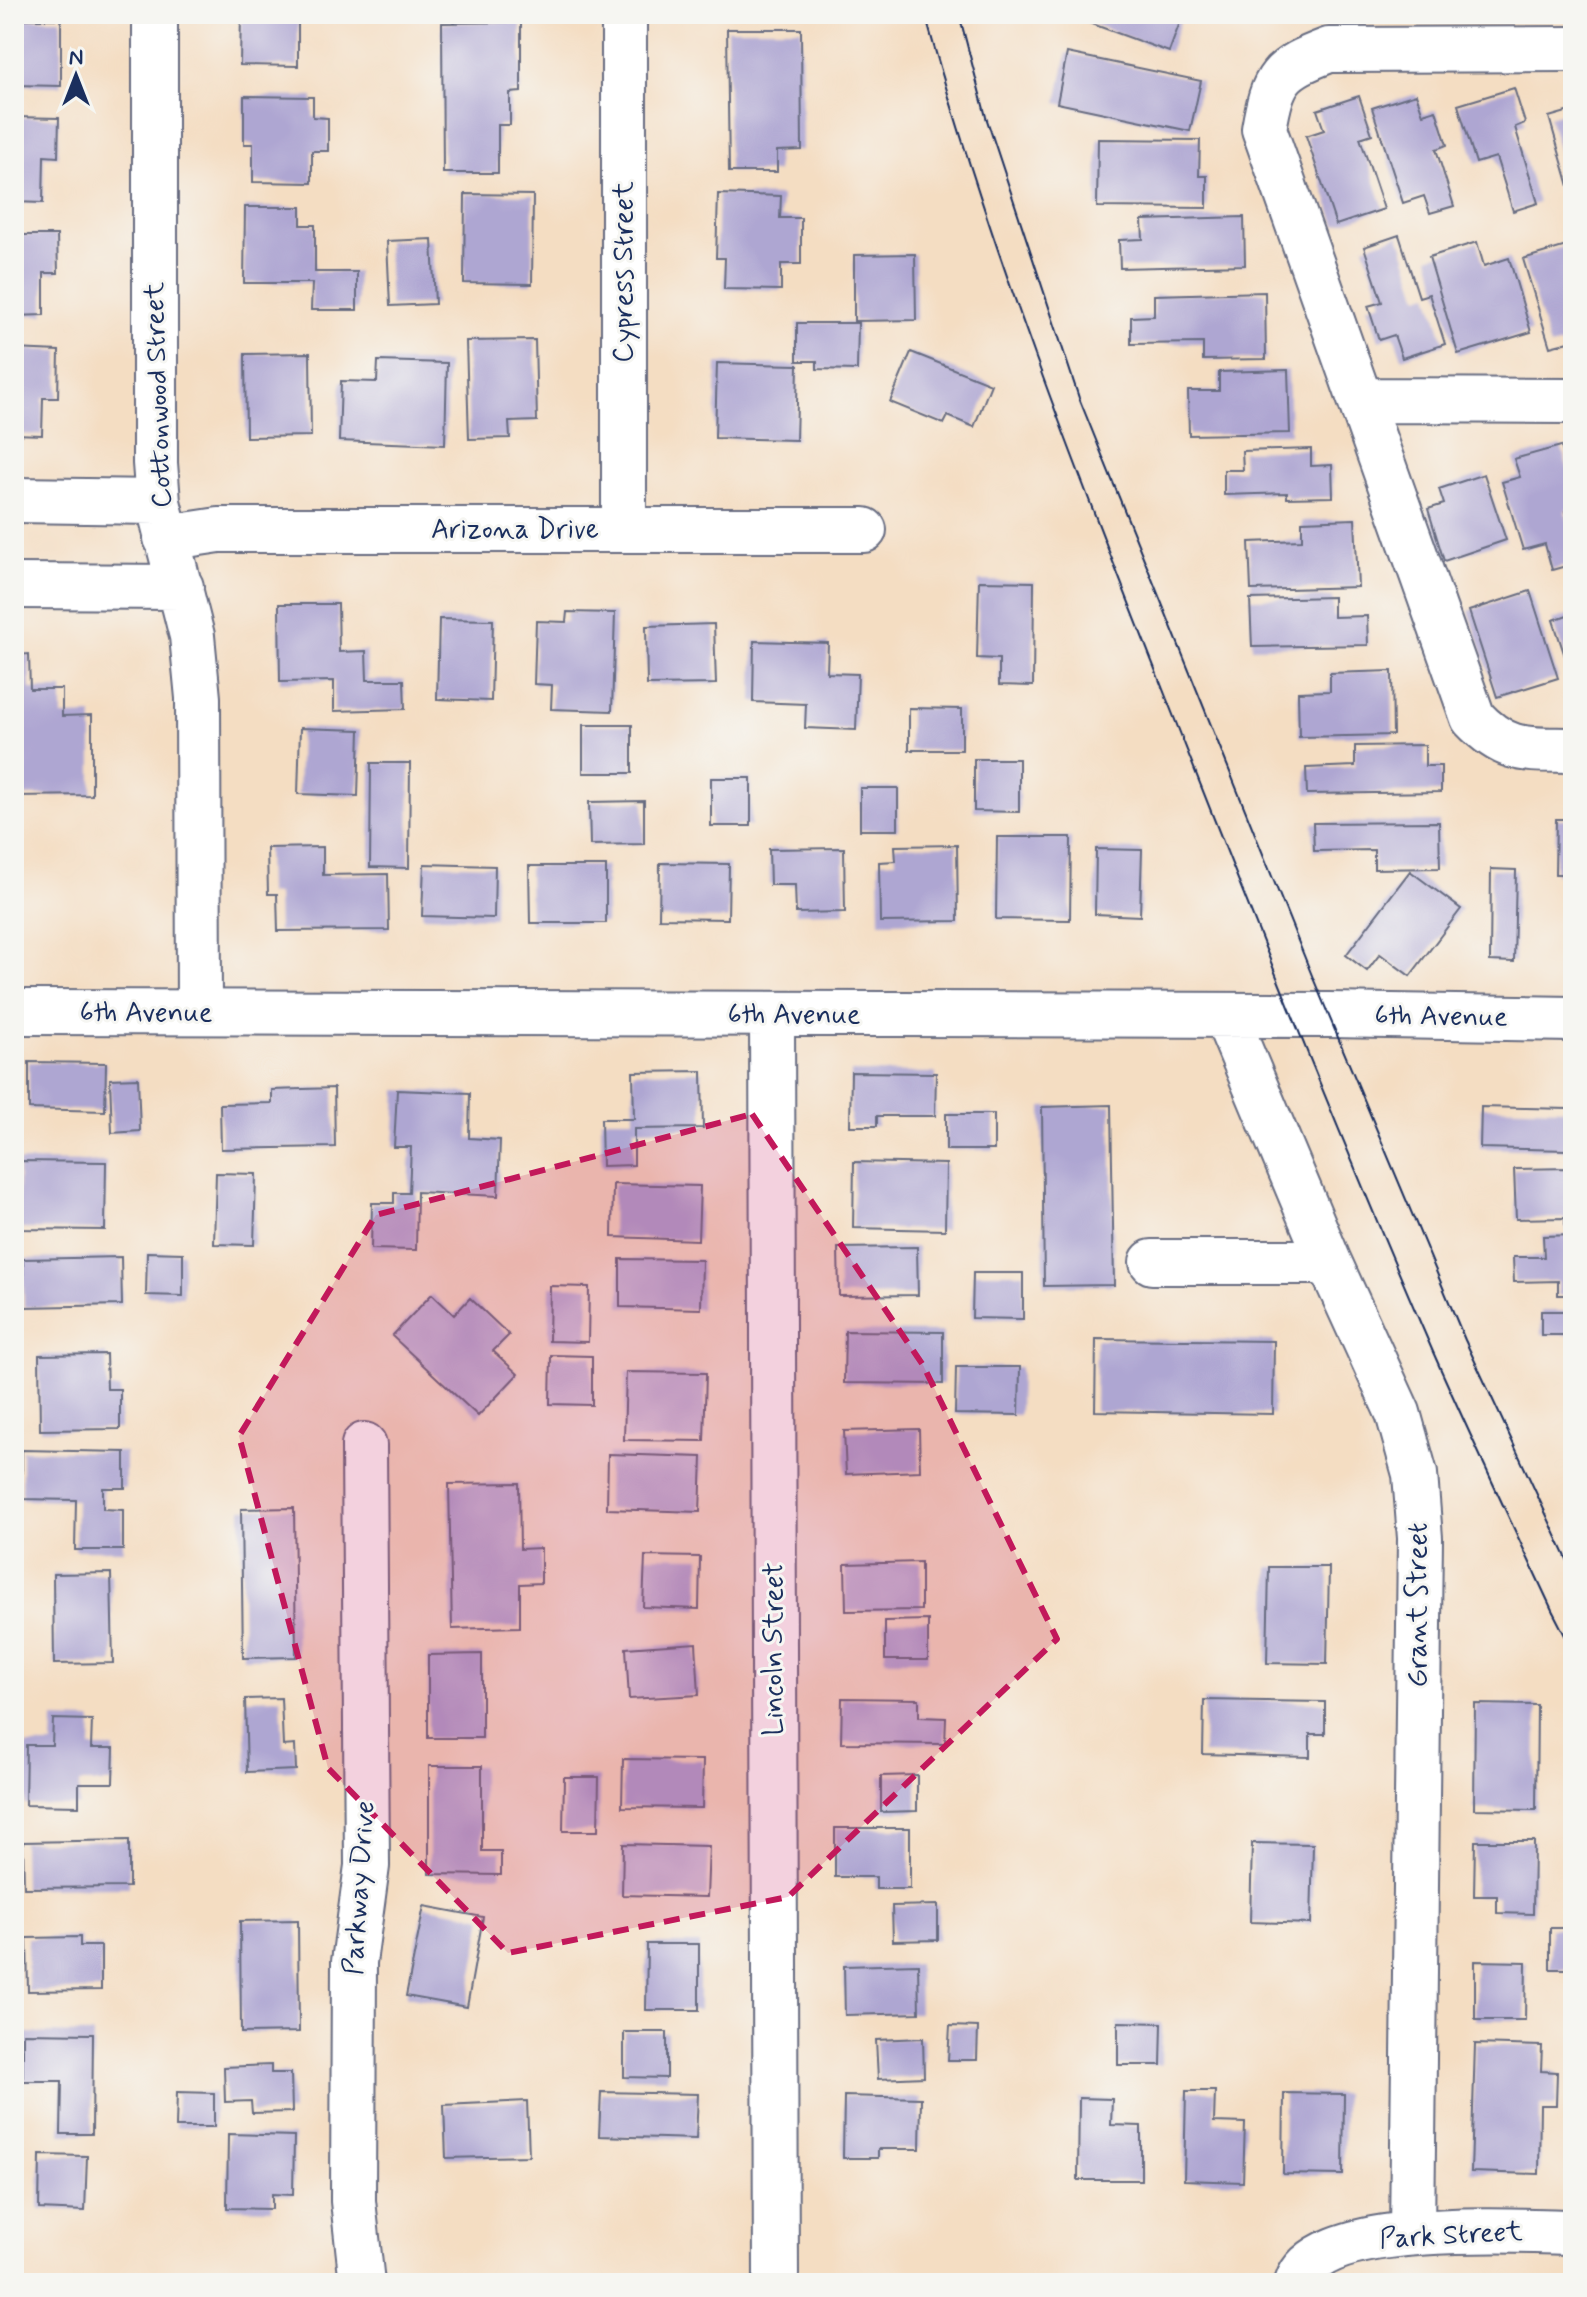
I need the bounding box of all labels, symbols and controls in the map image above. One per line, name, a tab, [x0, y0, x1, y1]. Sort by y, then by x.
north arrow	[36, 36, 116, 116]
text: N	[69, 44, 83, 72]
street label: Cypress Street	[606, 181, 643, 363]
street label: Cottonwood Street	[137, 281, 181, 509]
street label: Arizona Drive	[431, 512, 599, 549]
street label: 6th Avenue	[79, 995, 213, 1032]
street label: 6th Avenue	[727, 997, 861, 1034]
street label: 6th Avenue	[1374, 997, 1508, 1037]
street label: Grant Street	[1400, 1523, 1437, 1687]
street label: Lincoln Street	[756, 1562, 793, 1736]
street label: Parkway Drive	[335, 1800, 385, 1976]
street label: Park Street	[1378, 2214, 1524, 2258]

